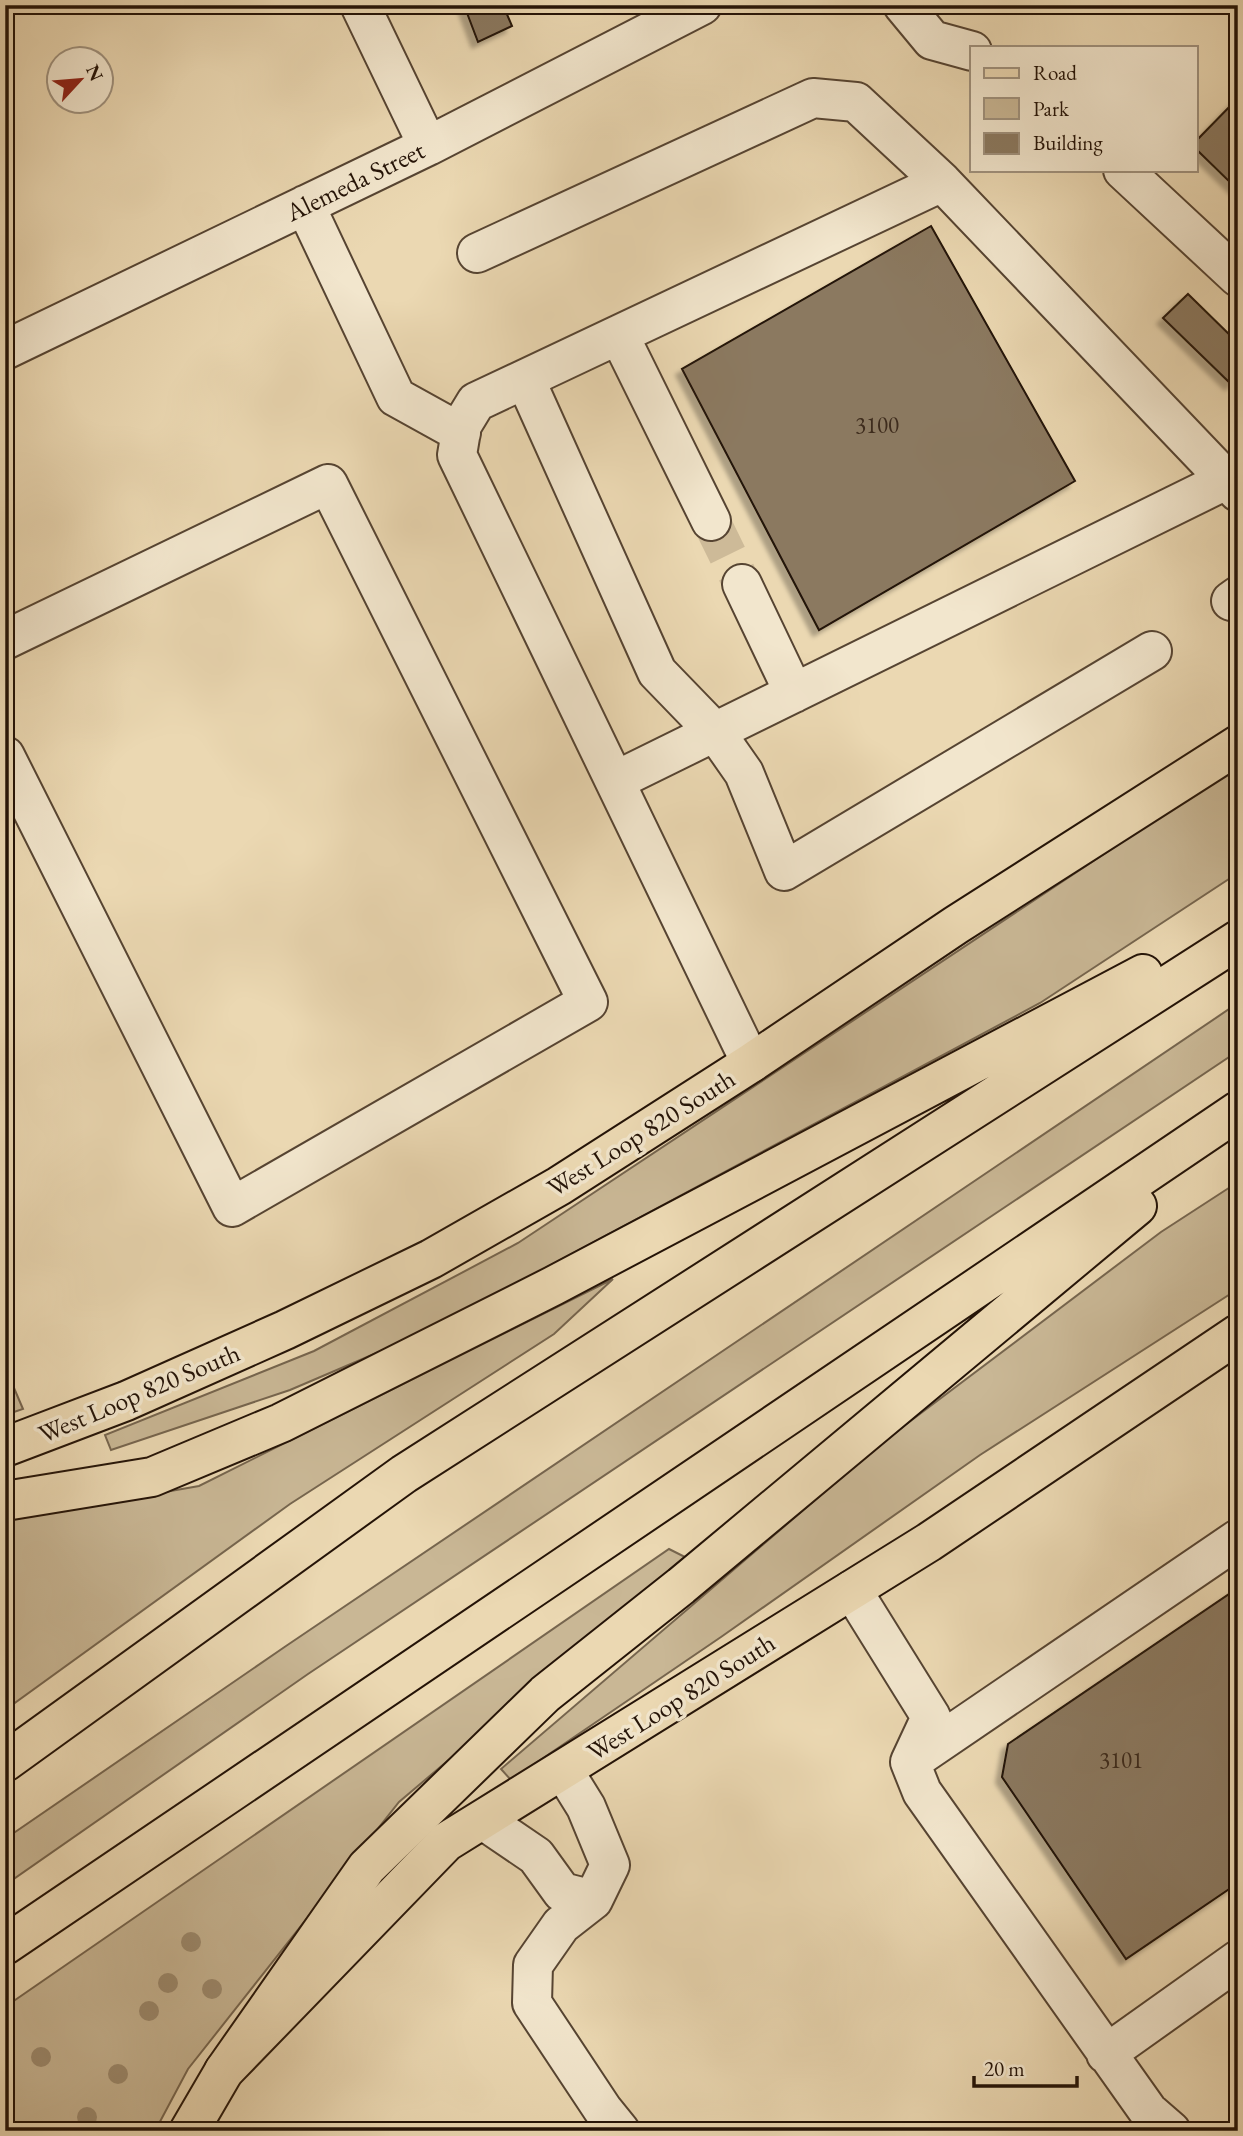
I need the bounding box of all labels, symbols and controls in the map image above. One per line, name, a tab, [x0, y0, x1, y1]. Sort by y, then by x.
north arrow	[46, 46, 116, 116]
legend	[970, 46, 1198, 172]
text: Road	[1033, 59, 1077, 86]
text: N	[80, 60, 110, 86]
text: Park	[1033, 95, 1070, 122]
text: Building	[1033, 129, 1103, 156]
street label: Alemeda Street	[279, 133, 430, 230]
house number: 3100	[855, 410, 899, 440]
street label: West Loop 820 South	[541, 1061, 741, 1205]
street label: West Loop 820 South	[33, 1335, 245, 1451]
street label: West Loop 820 South	[581, 1625, 781, 1769]
house number: 3101	[1099, 1745, 1143, 1775]
scale bar	[974, 2045, 1077, 2089]
text: 20 m	[984, 2055, 1025, 2082]

